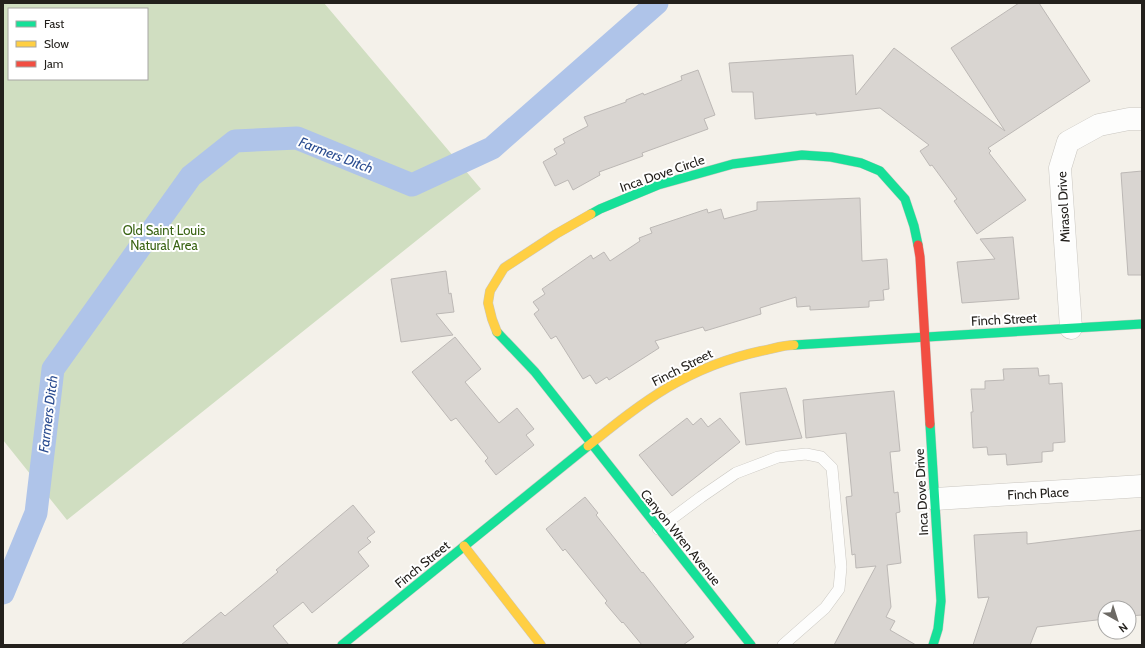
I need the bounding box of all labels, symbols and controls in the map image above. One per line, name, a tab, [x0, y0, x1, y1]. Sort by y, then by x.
legend	[8, 8, 148, 80]
text: Fast	[44, 16, 64, 31]
text: Slow	[44, 36, 69, 51]
text: Jam	[43, 56, 63, 71]
water label: Farmers Ditch	[296, 133, 376, 177]
street label: Inca Dove Circle	[618, 151, 707, 195]
street label: Mirasol Drive	[1053, 171, 1073, 243]
park label: Old Saint Louis Natural Area	[123, 222, 206, 253]
street label: Finch Street	[971, 309, 1038, 329]
street label: Finch Street	[649, 345, 716, 389]
water label: Farmers Ditch	[34, 374, 62, 454]
street label: Inca Dove Drive	[911, 448, 931, 536]
street label: Finch Place	[1007, 483, 1070, 503]
street label: Canyon Wren Avenue	[637, 486, 725, 589]
street label: Finch Street	[391, 537, 453, 591]
north arrow	[1097, 600, 1137, 640]
text: N	[1116, 620, 1131, 636]

